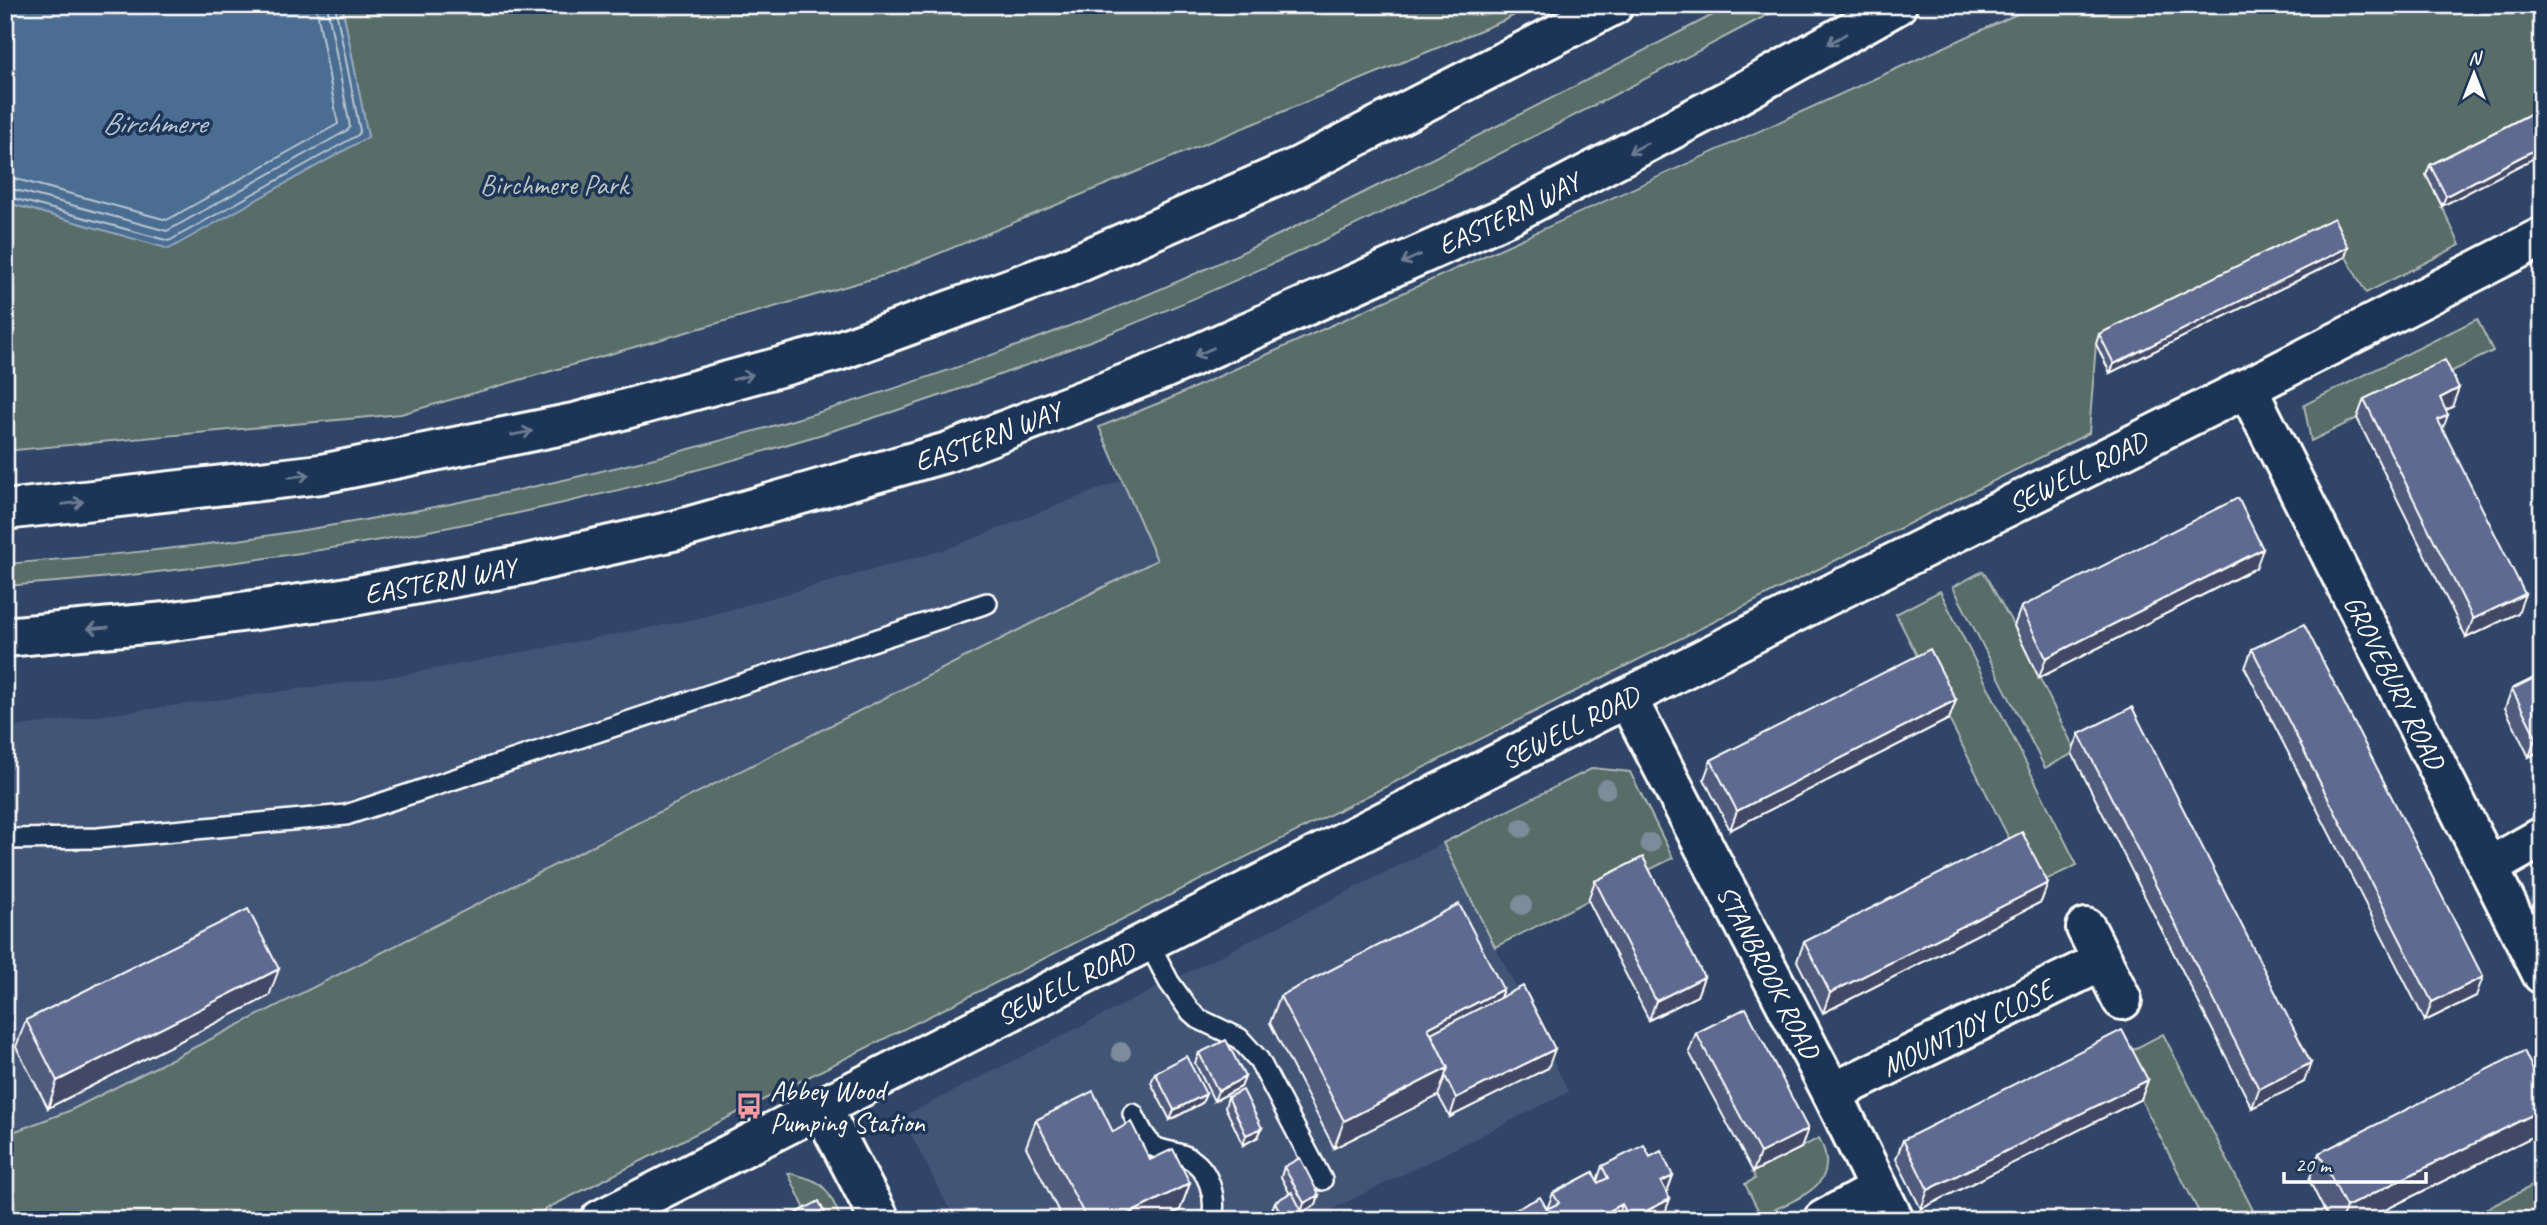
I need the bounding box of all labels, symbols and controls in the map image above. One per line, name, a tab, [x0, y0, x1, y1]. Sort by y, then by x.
one-way arrow	[1828, 32, 1848, 46]
north arrow	[2438, 38, 2508, 108]
text: N	[2468, 46, 2483, 70]
water label: Birchmere	[102, 104, 210, 142]
one-way arrow	[1628, 141, 1648, 155]
street label: EASTERN WAY	[1433, 162, 1589, 263]
park label: Birchmere Park	[480, 167, 631, 202]
one-way arrow	[1401, 253, 1423, 266]
one-way arrow	[1194, 346, 1215, 359]
one-way arrow	[731, 370, 754, 383]
street label: EASTERN WAY	[911, 392, 1070, 479]
street label: SEWELL ROAD	[2003, 422, 2155, 521]
one-way arrow	[510, 425, 533, 439]
one-way arrow	[287, 470, 310, 483]
one-way arrow	[61, 497, 84, 510]
street label: EASTERN WAY	[362, 549, 523, 612]
street label: GROVEBURY ROAD	[2336, 589, 2454, 777]
one-way arrow	[88, 622, 110, 635]
street label: SEWELL ROAD	[1495, 676, 1647, 777]
street label: STANBROOK ROAD	[1709, 879, 1829, 1066]
street label: SEWELL ROAD	[991, 933, 1143, 1033]
street label: MOUNTJOY CLOSE	[1876, 970, 2062, 1084]
place label: Abbey Wood Pumping Station	[770, 1073, 926, 1140]
bus stop icon: Abbey Wood Pumping Station	[734, 1091, 764, 1121]
scale bar	[2284, 1141, 2426, 1185]
text: 20 m	[2295, 1152, 2333, 1178]

